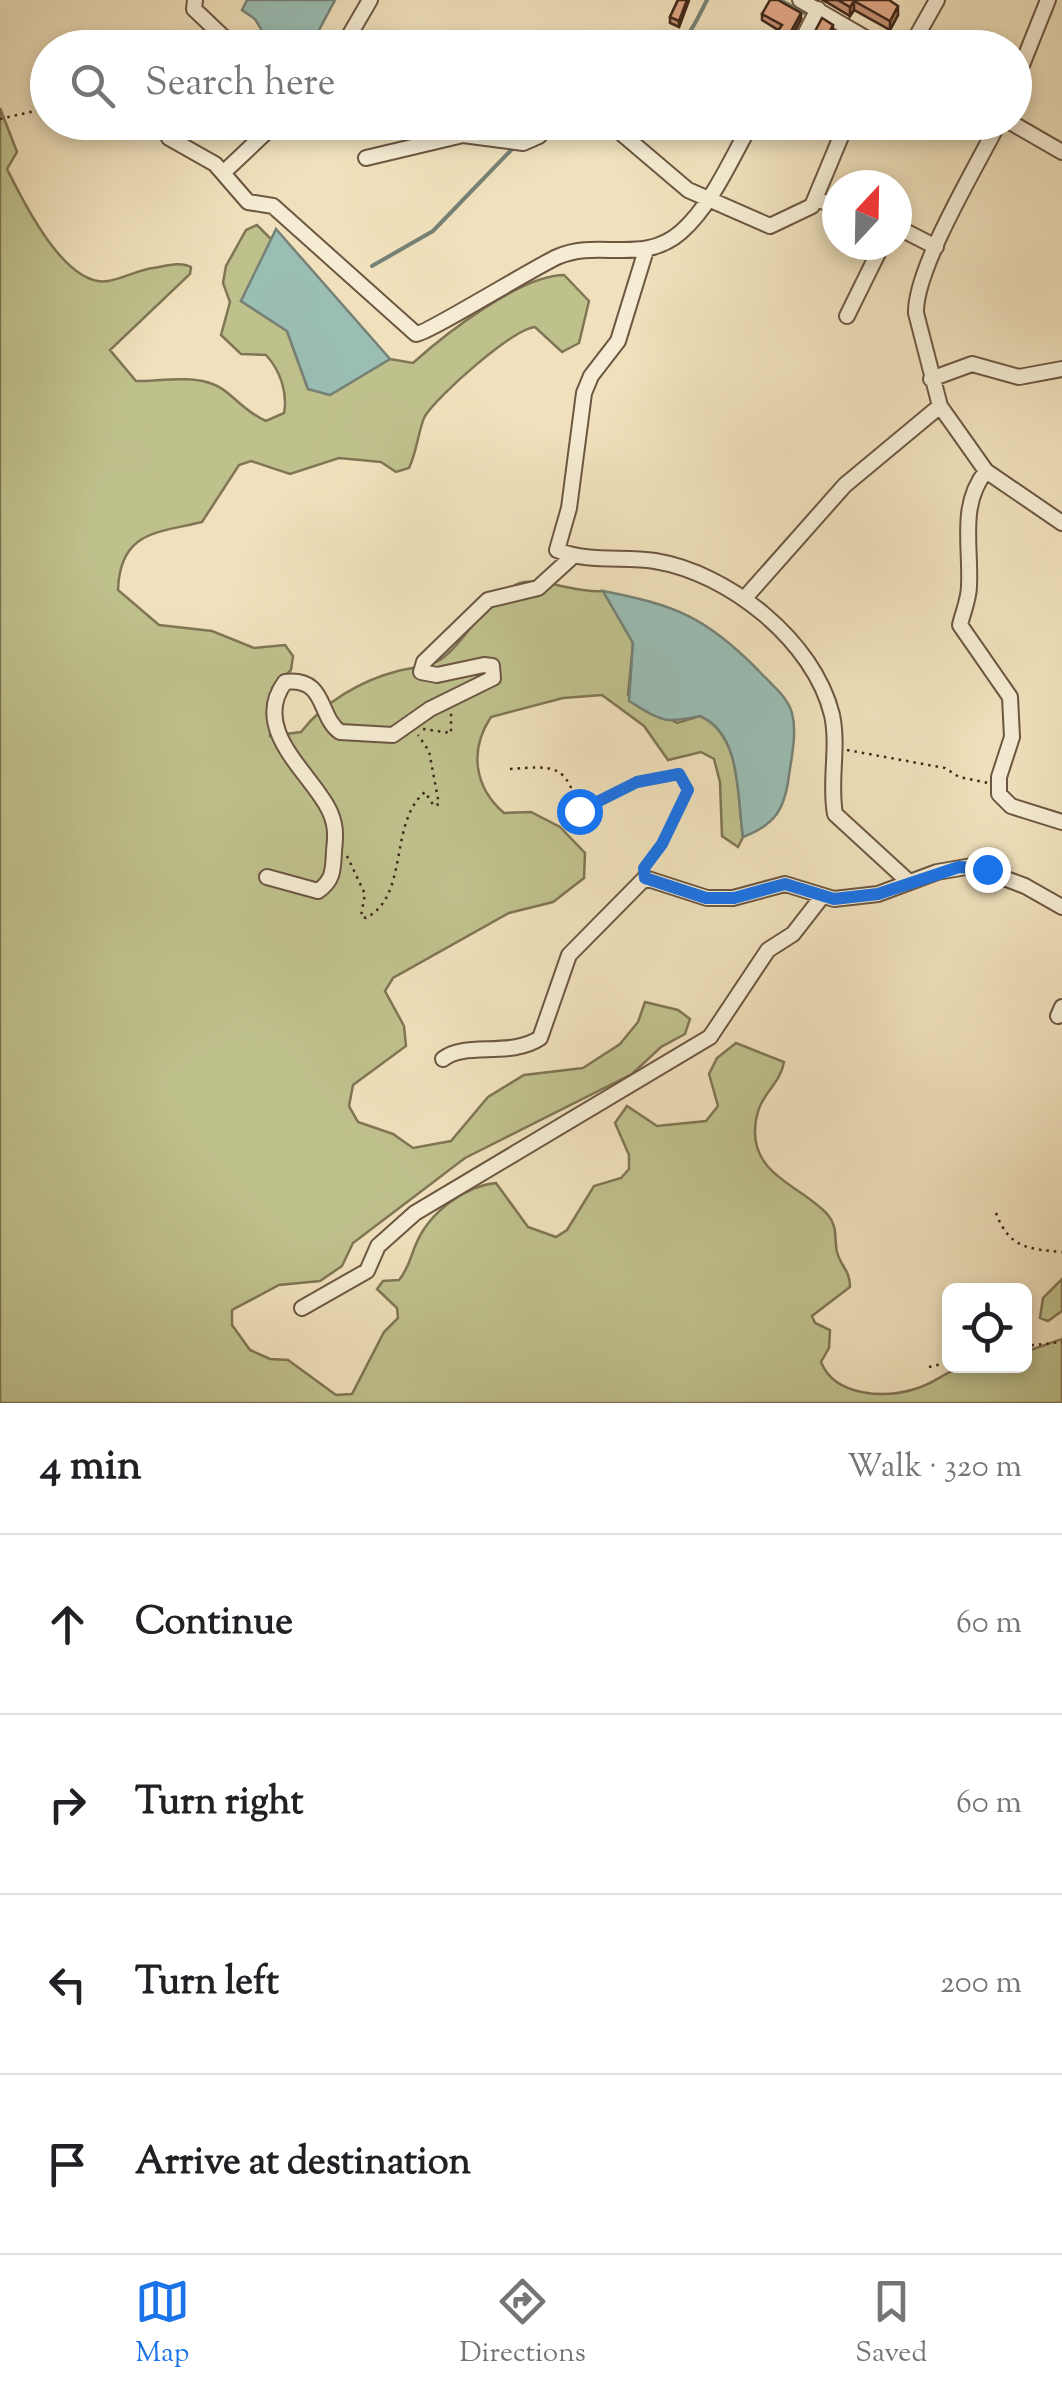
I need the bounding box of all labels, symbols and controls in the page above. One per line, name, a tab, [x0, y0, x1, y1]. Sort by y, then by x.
search box	[30, 30, 1032, 140]
icon: search	[65, 58, 120, 113]
text: Search here	[145, 58, 336, 112]
north arrow	[822, 170, 912, 260]
route start	[557, 789, 603, 835]
route end	[965, 847, 1011, 893]
map controls	[942, 1283, 1032, 1373]
button: locate	[942, 1283, 1032, 1373]
text: 4 min	[40, 1438, 142, 1498]
text: Walk · 320 m	[847, 1445, 1022, 1491]
icon: ahead	[40, 1597, 95, 1652]
text: Continue	[135, 1597, 293, 1651]
text: 60 m	[956, 1601, 1022, 1647]
icon: right	[40, 1777, 95, 1832]
text: Turn right	[135, 1777, 303, 1831]
text: 60 m	[956, 1781, 1022, 1827]
icon: left	[40, 1957, 95, 2012]
text: Turn left	[135, 1957, 279, 2011]
text: 200 m	[940, 1961, 1022, 2007]
icon: arrive	[40, 2137, 95, 2192]
text: Arrive at destination	[135, 2137, 471, 2191]
tab: Map	[135, 2274, 190, 2374]
tab: Directions	[459, 2274, 586, 2374]
tab: Saved	[855, 2274, 927, 2374]

